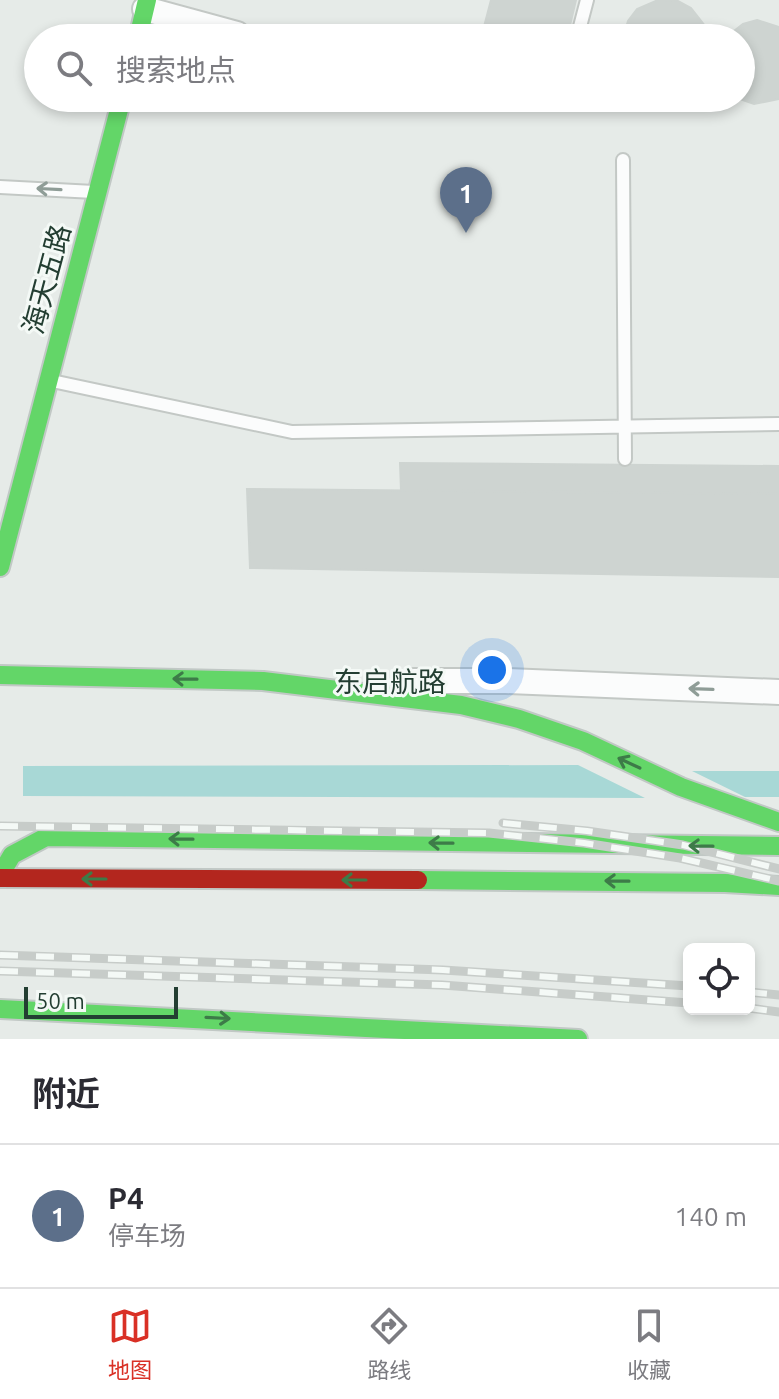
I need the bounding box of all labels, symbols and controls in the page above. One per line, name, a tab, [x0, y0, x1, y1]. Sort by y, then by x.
search box	[24, 24, 755, 112]
icon: search	[52, 46, 96, 90]
text: 搜索地点	[116, 53, 236, 87]
pin: 1	[440, 167, 492, 233]
one-way arrow	[36, 182, 63, 197]
street label: 海天五路	[17, 221, 75, 337]
your location	[472, 650, 512, 690]
street label: 东启航路	[334, 666, 446, 697]
one-way arrow	[172, 671, 199, 686]
one-way arrow	[688, 681, 715, 696]
one-way arrow	[617, 754, 641, 769]
one-way arrow	[168, 831, 195, 847]
one-way arrow	[428, 835, 455, 850]
one-way arrow	[688, 839, 715, 854]
one-way arrow	[81, 871, 108, 886]
one-way arrow	[341, 872, 368, 888]
one-way arrow	[604, 874, 631, 889]
map controls	[683, 943, 755, 1015]
button: locate	[683, 943, 755, 1015]
scale bar	[24, 983, 178, 1019]
text: 50 m	[36, 988, 85, 1013]
one-way arrow	[204, 1011, 231, 1026]
text: 附近	[32, 1074, 100, 1112]
text: P4	[108, 1181, 144, 1215]
text: 1	[51, 1202, 65, 1231]
text: 140 m	[675, 1202, 747, 1231]
text: 停车场	[108, 1221, 186, 1250]
tab: 地图	[108, 1304, 152, 1384]
tab: 路线	[367, 1304, 411, 1384]
tab: 收藏	[627, 1304, 671, 1384]

